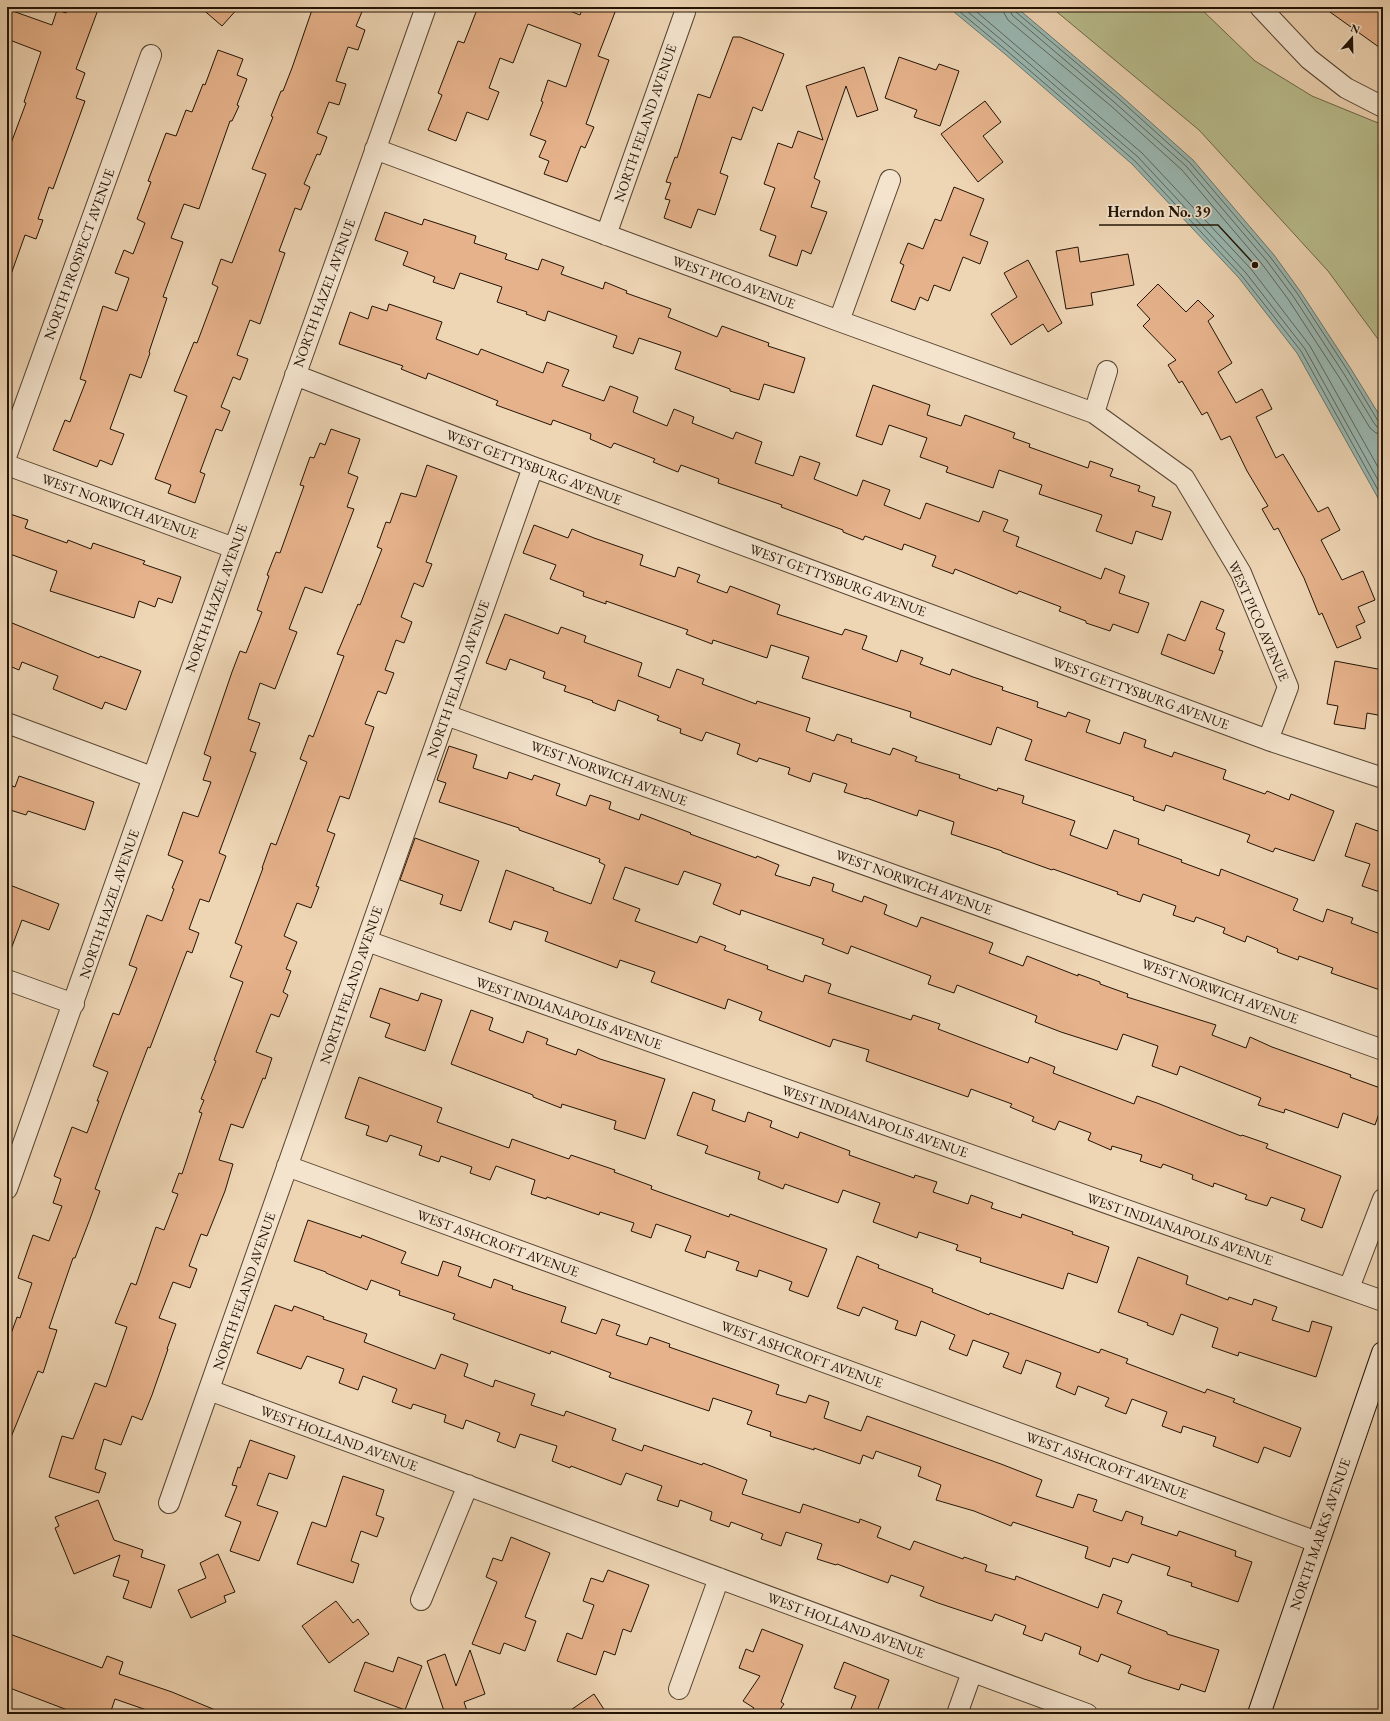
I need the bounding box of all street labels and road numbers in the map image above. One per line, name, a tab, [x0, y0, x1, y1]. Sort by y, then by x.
street label: NORTH FELAND AVENUE	[610, 42, 680, 204]
street label: NORTH PROSPECT AVENUE	[40, 166, 118, 342]
street label: NORTH HAZEL AVENUE	[289, 216, 359, 370]
street label: WEST PICO AVENUE	[670, 251, 798, 313]
street label: WEST GETTYSBURG AVENUE	[444, 425, 624, 509]
street label: WEST NORWICH AVENUE	[39, 469, 201, 543]
street label: NORTH HAZEL AVENUE	[181, 521, 251, 675]
street label: WEST GETTYSBURG AVENUE	[747, 540, 929, 620]
street label: WEST PICO AVENUE	[1224, 558, 1294, 684]
street label: NORTH FELAND AVENUE	[423, 598, 493, 760]
street label: WEST GETTYSBURG AVENUE	[1050, 653, 1232, 733]
street label: WEST NORWICH AVENUE	[528, 736, 690, 810]
street label: NORTH HAZEL AVENUE	[75, 827, 143, 981]
street label: WEST NORWICH AVENUE	[833, 845, 995, 919]
street label: NORTH FELAND AVENUE	[316, 904, 386, 1066]
street label: WEST NORWICH AVENUE	[1139, 954, 1301, 1028]
street label: WEST INDIANAPOLIS AVENUE	[473, 973, 665, 1053]
street label: WEST INDIANAPOLIS AVENUE	[779, 1081, 971, 1161]
street label: WEST INDIANAPOLIS AVENUE	[1084, 1189, 1276, 1269]
street label: WEST ASHCROFT AVENUE	[414, 1205, 582, 1281]
street label: NORTH FELAND AVENUE	[209, 1210, 279, 1372]
street label: WEST ASHCROFT AVENUE	[718, 1316, 886, 1392]
street label: WEST HOLLAND AVENUE	[258, 1401, 420, 1475]
street label: WEST ASHCROFT AVENUE	[1023, 1427, 1191, 1503]
street label: NORTH MARKS AVENUE	[1286, 1456, 1354, 1612]
street label: WEST HOLLAND AVENUE	[765, 1588, 927, 1662]

